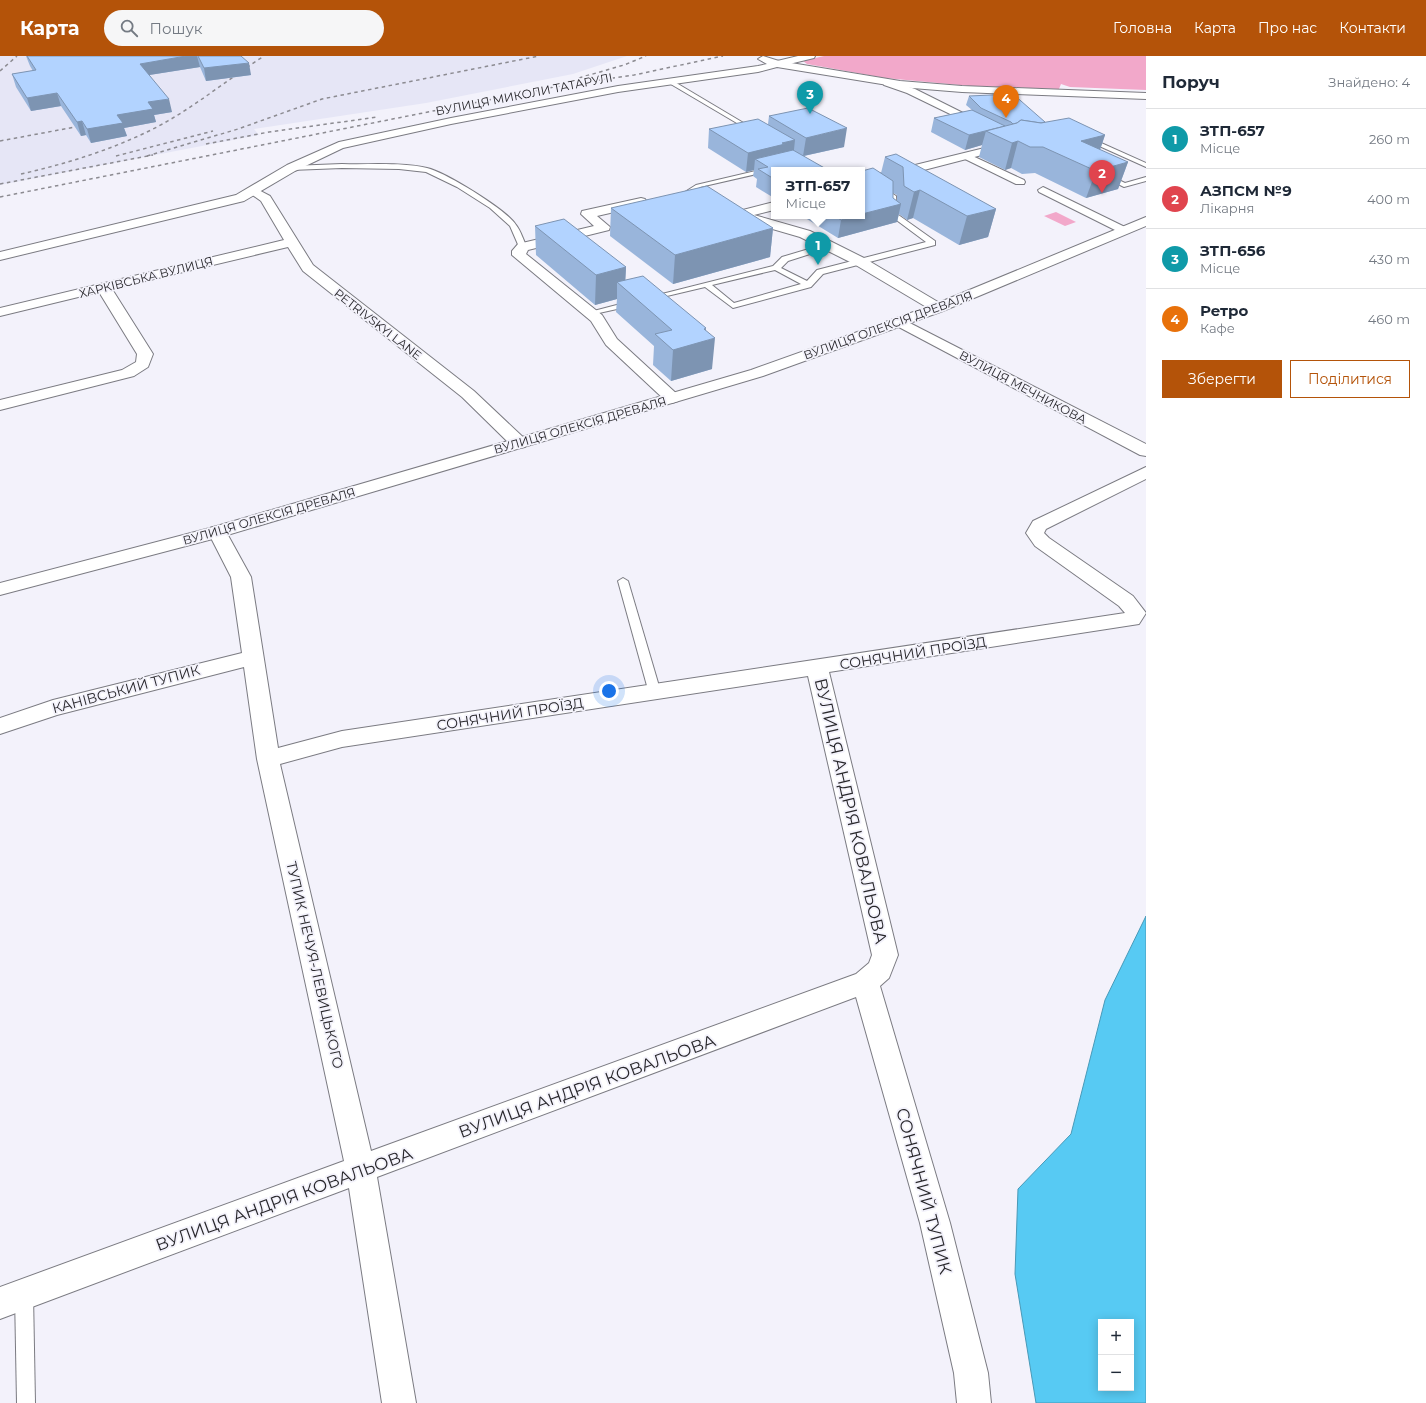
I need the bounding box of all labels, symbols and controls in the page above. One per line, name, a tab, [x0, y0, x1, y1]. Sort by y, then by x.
search box	[104, 10, 384, 46]
text: Карта	[20, 17, 80, 40]
icon: search	[118, 17, 140, 39]
text: Пошук	[150, 19, 202, 38]
text: Головна	[1113, 19, 1172, 37]
text: Карта	[1194, 19, 1236, 37]
text: Про нас	[1258, 19, 1317, 37]
text: Контакти	[1339, 19, 1406, 37]
street label: ВУЛИЦЯ МИКОЛИ ТАТАРУЛІ	[434, 69, 614, 119]
text: Поруч	[1162, 72, 1220, 92]
text: Знайдено: 4	[1328, 74, 1410, 90]
pin: 3	[797, 81, 823, 114]
pin: 4	[993, 85, 1019, 118]
text: ЗТП-657	[1200, 121, 1265, 140]
text: 1	[1172, 131, 1178, 147]
text: 260 m	[1369, 131, 1410, 147]
text: Місце	[1200, 140, 1240, 156]
pin: 2	[1089, 160, 1115, 193]
popup	[771, 167, 865, 219]
text: ЗТП-657	[786, 176, 850, 195]
text: АЗПСМ №9	[1200, 181, 1292, 200]
text: 2	[1171, 191, 1179, 207]
text: 400 m	[1367, 191, 1410, 207]
text: Місце	[786, 195, 826, 211]
text: Лікарня	[1200, 200, 1254, 216]
pin: 1	[805, 232, 831, 265]
text: ЗТП-656	[1200, 241, 1265, 260]
text: 3	[1171, 251, 1179, 267]
text: 430 m	[1368, 251, 1410, 267]
street label: ХАРКІВСЬКА ВУЛИЦЯ	[77, 253, 215, 301]
text: Місце	[1200, 260, 1240, 276]
street label: PETRIVSKYI LANE	[331, 285, 425, 363]
street label: ВУЛИЦЯ ОЛЕКСІЯ ДРЕВАЛЯ	[801, 287, 975, 363]
text: Ретро	[1200, 301, 1248, 320]
text: 4	[1171, 311, 1179, 327]
text: 460 m	[1368, 311, 1410, 327]
text: Кафе	[1200, 320, 1235, 336]
street label: ВУЛИЦЯ МЕЧНИКОВА	[957, 347, 1089, 427]
button: Зберегти	[1162, 360, 1282, 398]
button: Поділитися	[1290, 360, 1410, 398]
street label: ВУЛИЦЯ ОЛЕКСІЯ ДРЕВАЛЯ	[492, 393, 668, 457]
street label: ВУЛИЦЯ ОЛЕКСІЯ ДРЕВАЛЯ	[181, 484, 357, 548]
street label: СОНЯЧНИЙ ПРОЇЗД	[838, 632, 988, 674]
street label: КАНІВСЬКИЙ ТУПИК	[50, 661, 202, 717]
street label: ВУЛИЦЯ АНДРІЯ КОВАЛЬОВА	[811, 676, 891, 946]
your location	[599, 681, 619, 701]
street label: СОНЯЧНИЙ ПРОЇЗД	[435, 693, 585, 735]
street label: ТУПИК НЕЧУЯ-ЛЕВИЦЬКОГО	[282, 859, 348, 1071]
street label: ВУЛИЦЯ АНДРІЯ КОВАЛЬОВА	[456, 1030, 719, 1142]
street label: СОНЯЧНИЙ ТУПИК	[892, 1106, 956, 1276]
street label: ВУЛИЦЯ АНДРІЯ КОВАЛЬОВА	[153, 1143, 416, 1255]
map controls	[1098, 1319, 1134, 1391]
button: +	[1098, 1319, 1134, 1355]
button: −	[1098, 1355, 1134, 1391]

